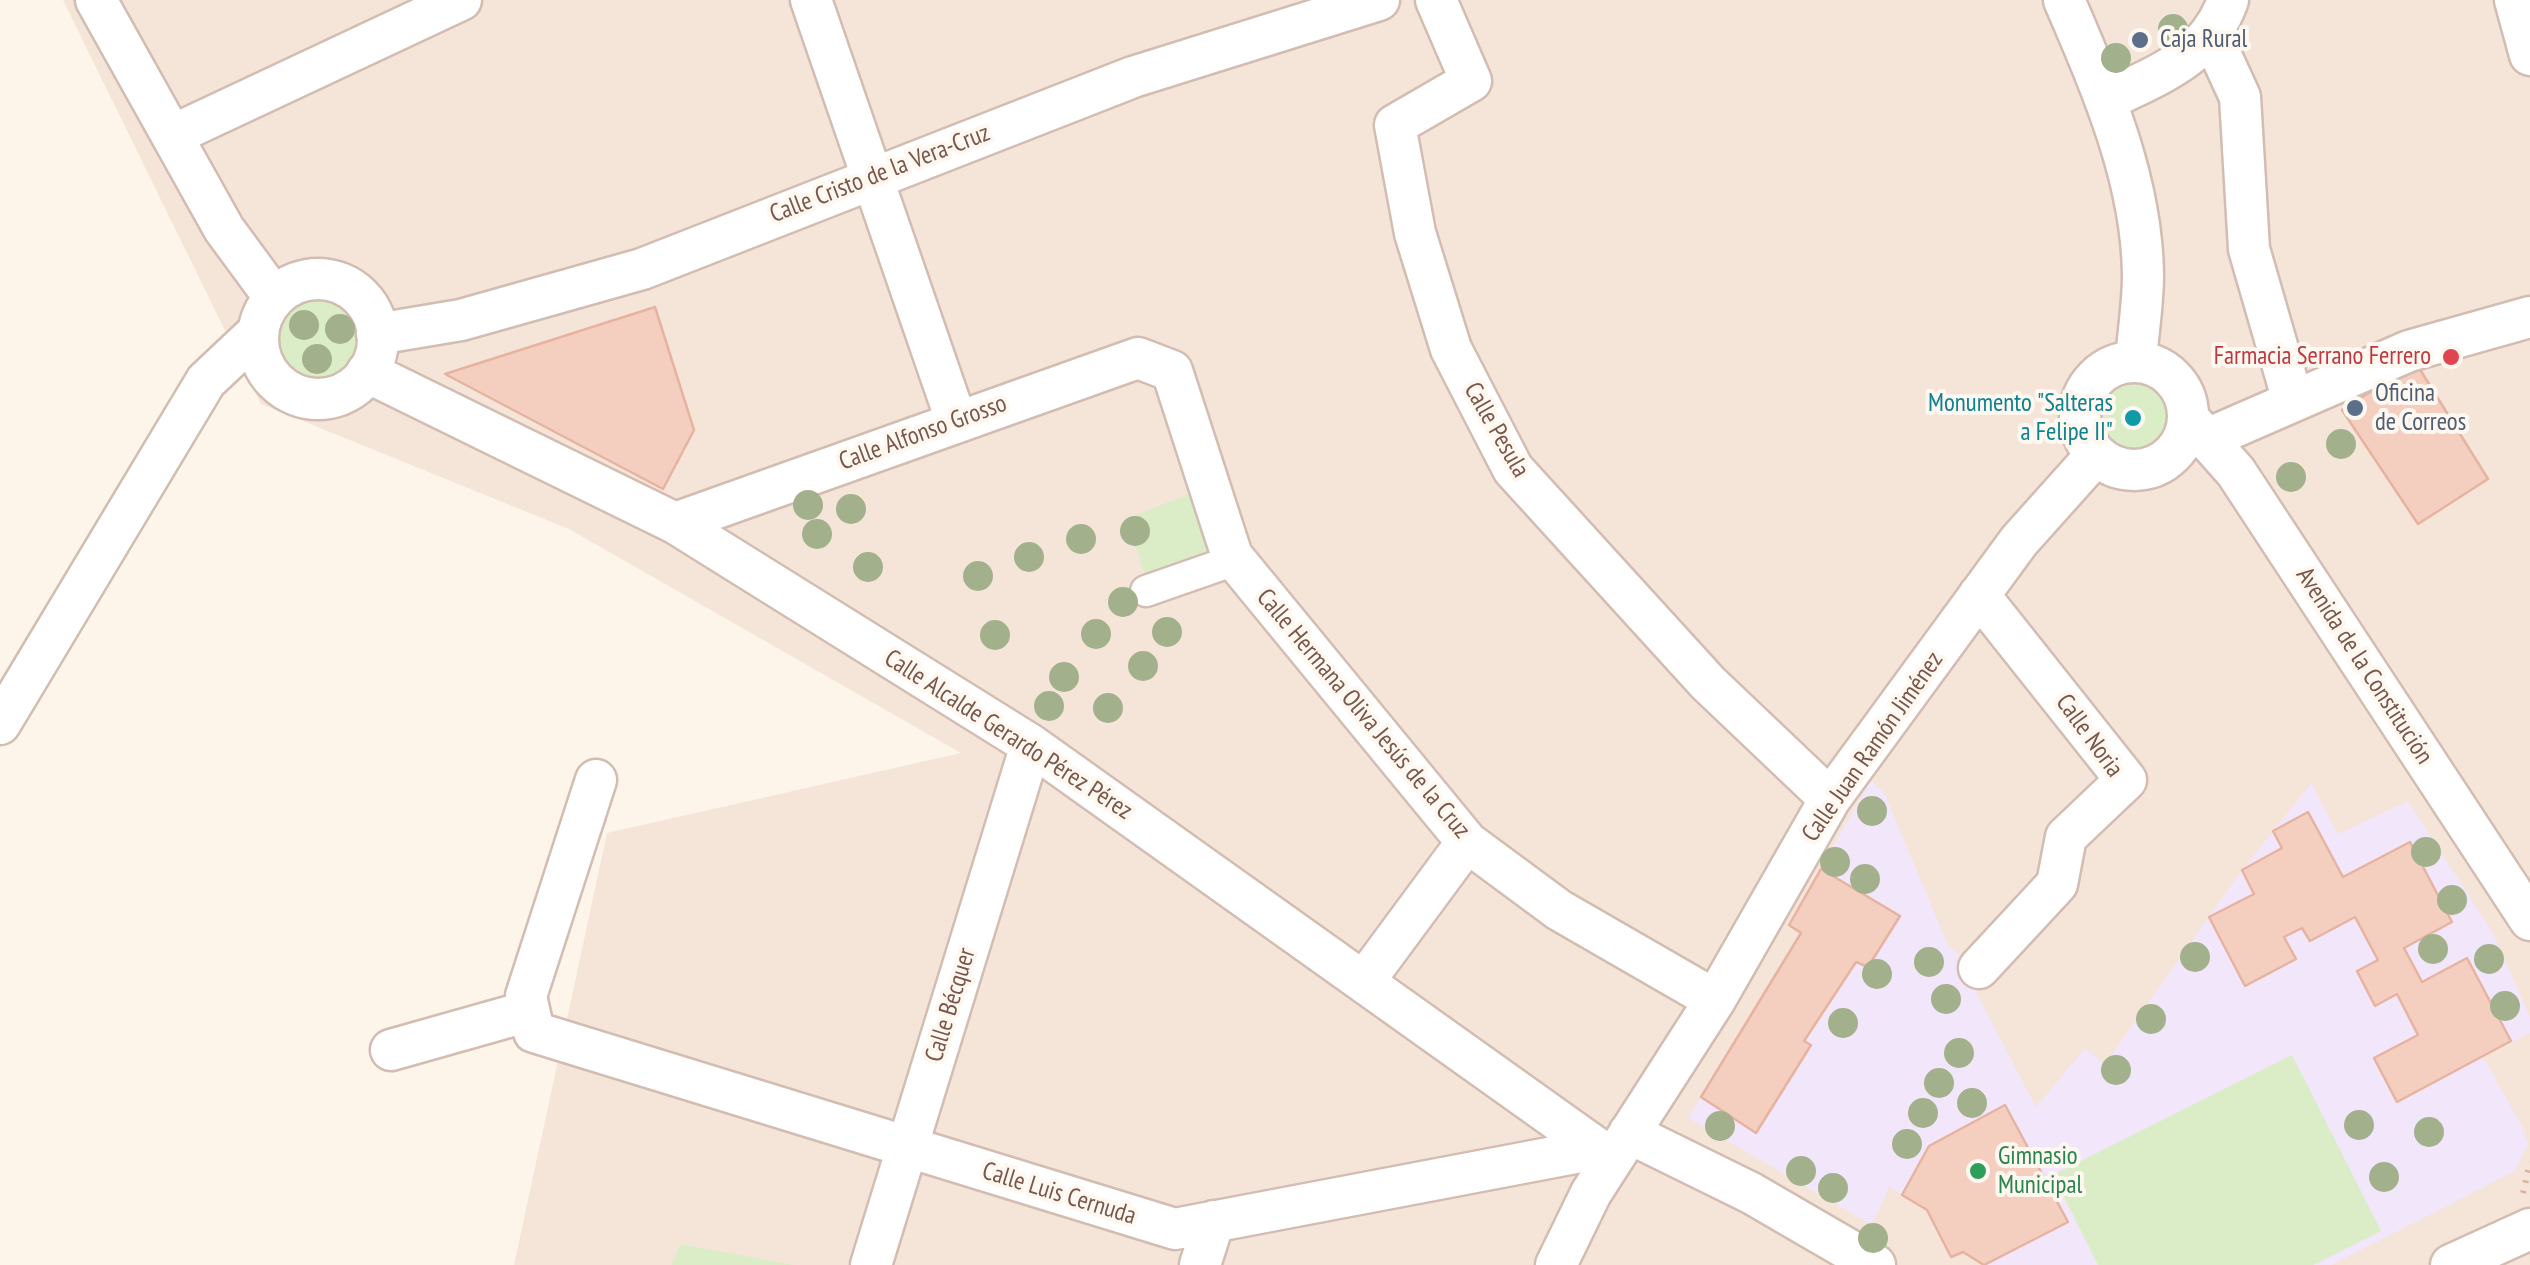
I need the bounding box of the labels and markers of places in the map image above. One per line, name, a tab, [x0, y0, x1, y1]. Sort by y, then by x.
place label: Caja Rural	[2160, 25, 2247, 55]
marker: Caja Rural	[2129, 29, 2151, 51]
place label: Farmacia Serrano Ferrero	[2214, 342, 2431, 372]
marker: Farmacia Serrano Ferrero	[2440, 346, 2462, 368]
place label: Oficina de Correos	[2375, 379, 2466, 438]
place label: Monumento "Salteras a Felipe II"	[1928, 389, 2113, 448]
marker: Oficina de Correos	[2344, 397, 2366, 419]
marker: Monumento "Salteras a Felipe II"	[2122, 407, 2144, 429]
place label: Gimnasio Municipal	[1998, 1142, 2082, 1201]
marker: Gimnasio Municipal	[1967, 1160, 1989, 1182]

